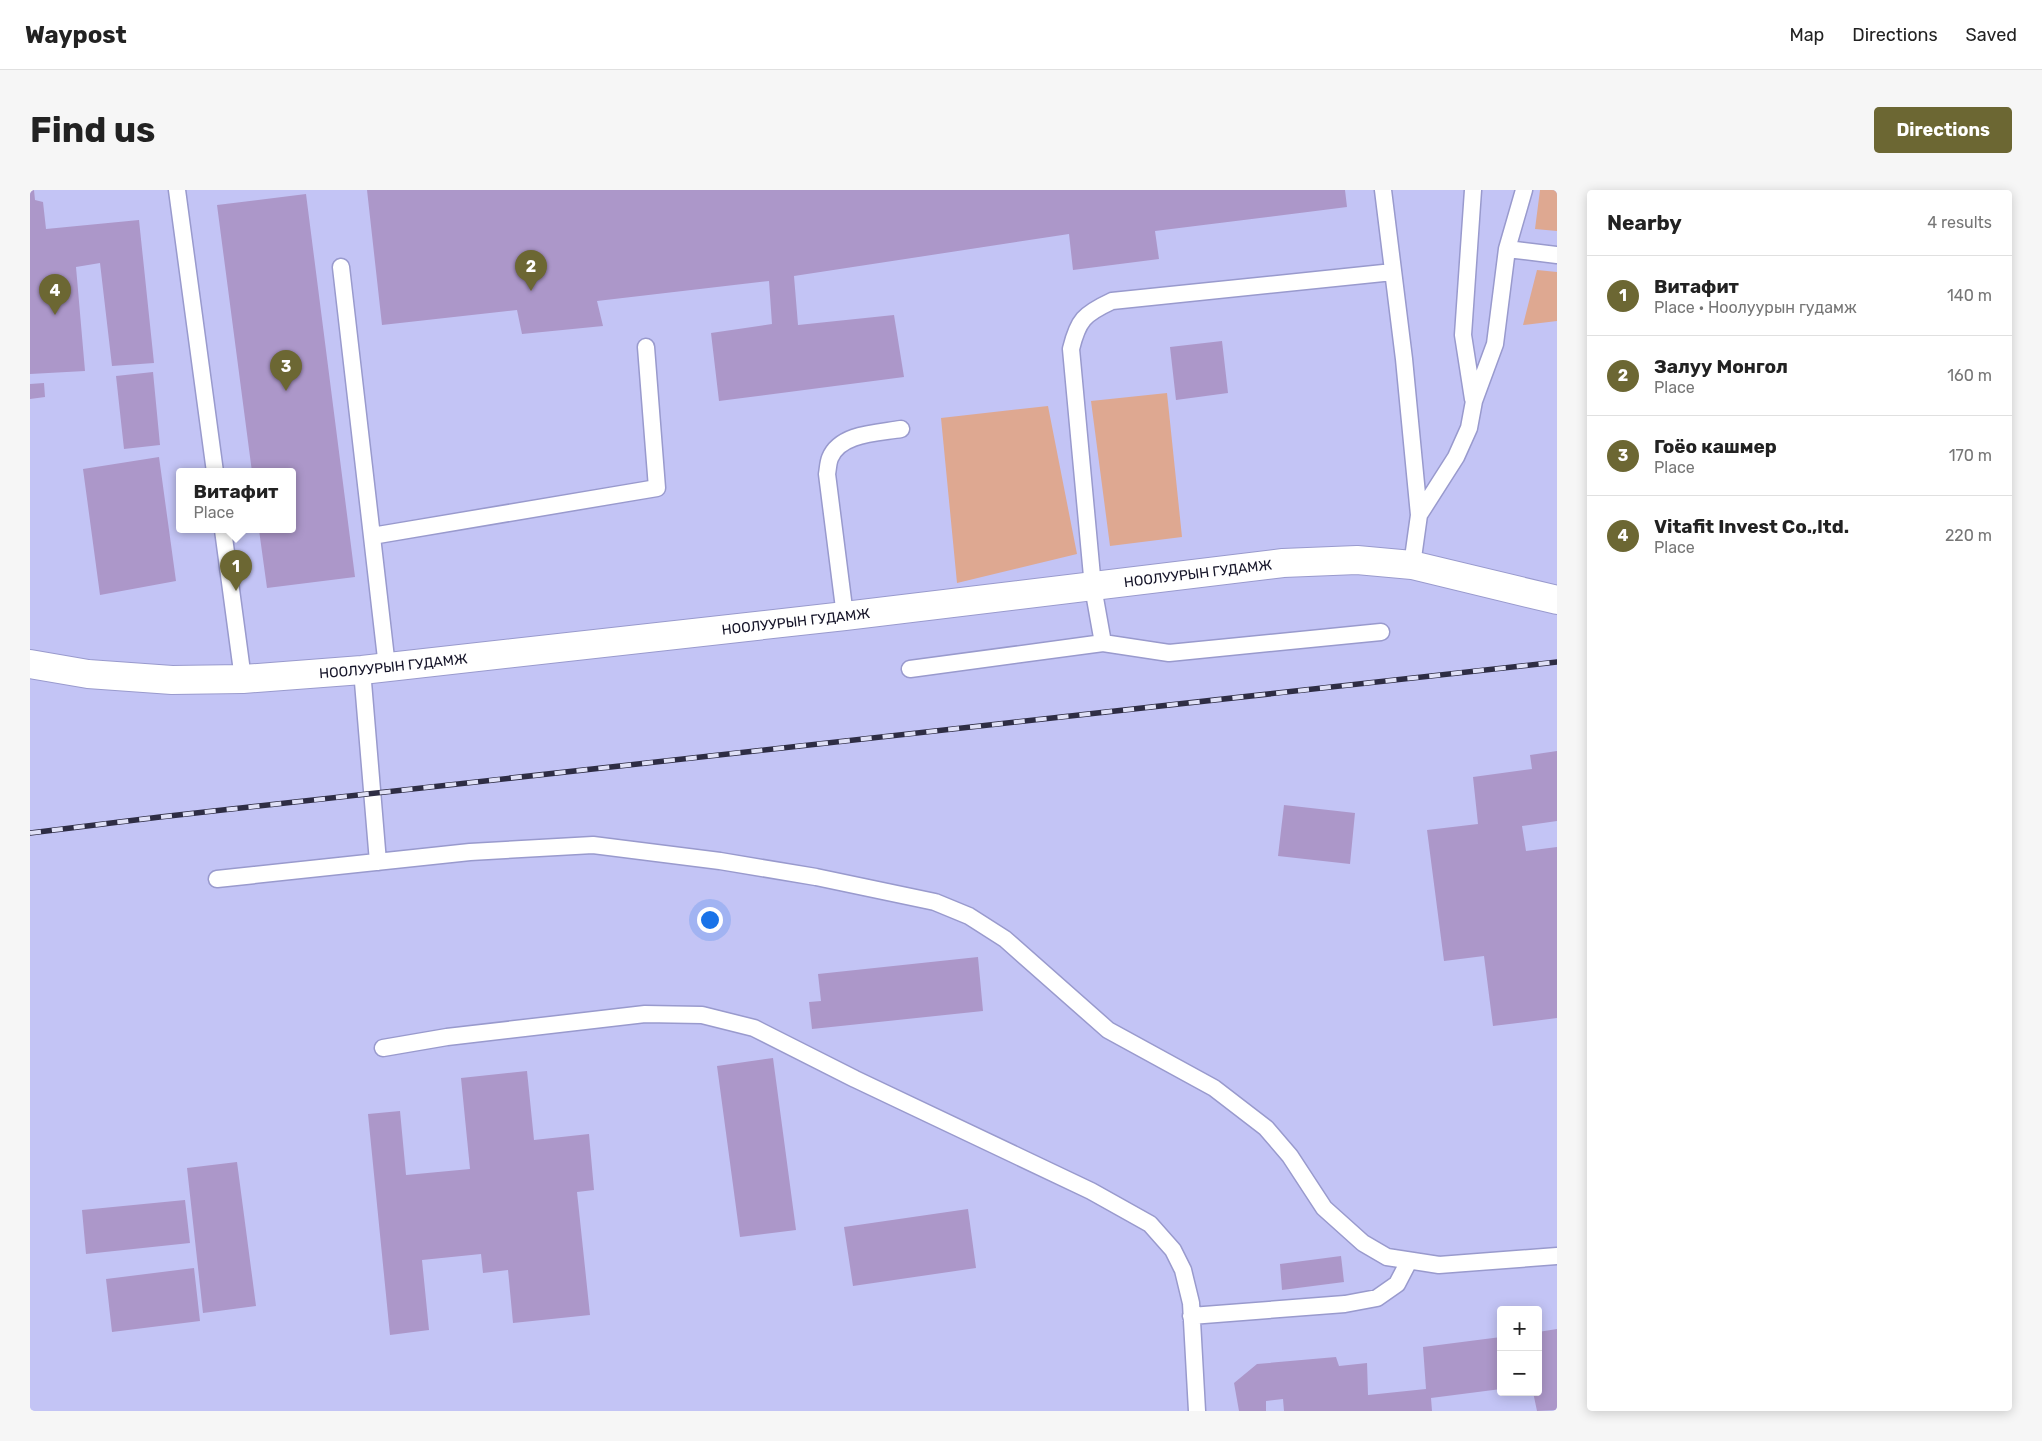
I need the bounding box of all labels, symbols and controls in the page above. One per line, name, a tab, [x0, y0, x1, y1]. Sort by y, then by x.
text: Waypost	[25, 21, 127, 49]
text: Map	[1789, 24, 1824, 46]
text: Directions	[1852, 24, 1938, 46]
text: Saved	[1966, 24, 2017, 46]
button: Directions	[1874, 107, 2012, 153]
text: Find us	[30, 109, 155, 151]
text: Nearby	[1607, 210, 1682, 235]
text: 4 results	[1927, 213, 1992, 232]
pin: 2	[515, 250, 547, 291]
pin: 4	[39, 274, 71, 315]
text: Витафит	[1654, 275, 1739, 298]
text: 1	[1619, 286, 1627, 305]
text: 140 m	[1947, 286, 1992, 305]
text: Place · Ноолуурын гудамж	[1654, 298, 1857, 317]
pin: 3	[270, 350, 302, 391]
text: Залуу Монгол	[1654, 355, 1788, 378]
text: 2	[1618, 366, 1628, 385]
text: 160 m	[1947, 366, 1992, 385]
text: Place	[1654, 378, 1695, 397]
text: Гоёо кашмер	[1654, 435, 1777, 458]
text: 3	[1618, 446, 1628, 465]
text: 170 m	[1949, 446, 1992, 465]
text: Place	[1654, 458, 1695, 477]
popup	[176, 468, 296, 533]
text: Витафит	[194, 480, 279, 503]
text: Place	[194, 503, 234, 522]
text: Vitafit Invest Co.,ltd.	[1654, 515, 1849, 538]
text: 4	[1618, 526, 1628, 545]
text: 220 m	[1945, 526, 1992, 545]
text: Place	[1654, 538, 1695, 557]
pin: 1	[220, 550, 252, 591]
street label: НООЛУУРЫН ГУДАМЖ	[1123, 556, 1273, 591]
street label: НООЛУУРЫН ГУДАМЖ	[721, 605, 871, 639]
street label: НООЛУУРЫН ГУДАМЖ	[319, 650, 469, 682]
your location	[697, 907, 723, 933]
map controls	[1497, 1306, 1542, 1396]
button: +	[1497, 1306, 1542, 1351]
button: −	[1497, 1351, 1542, 1396]

